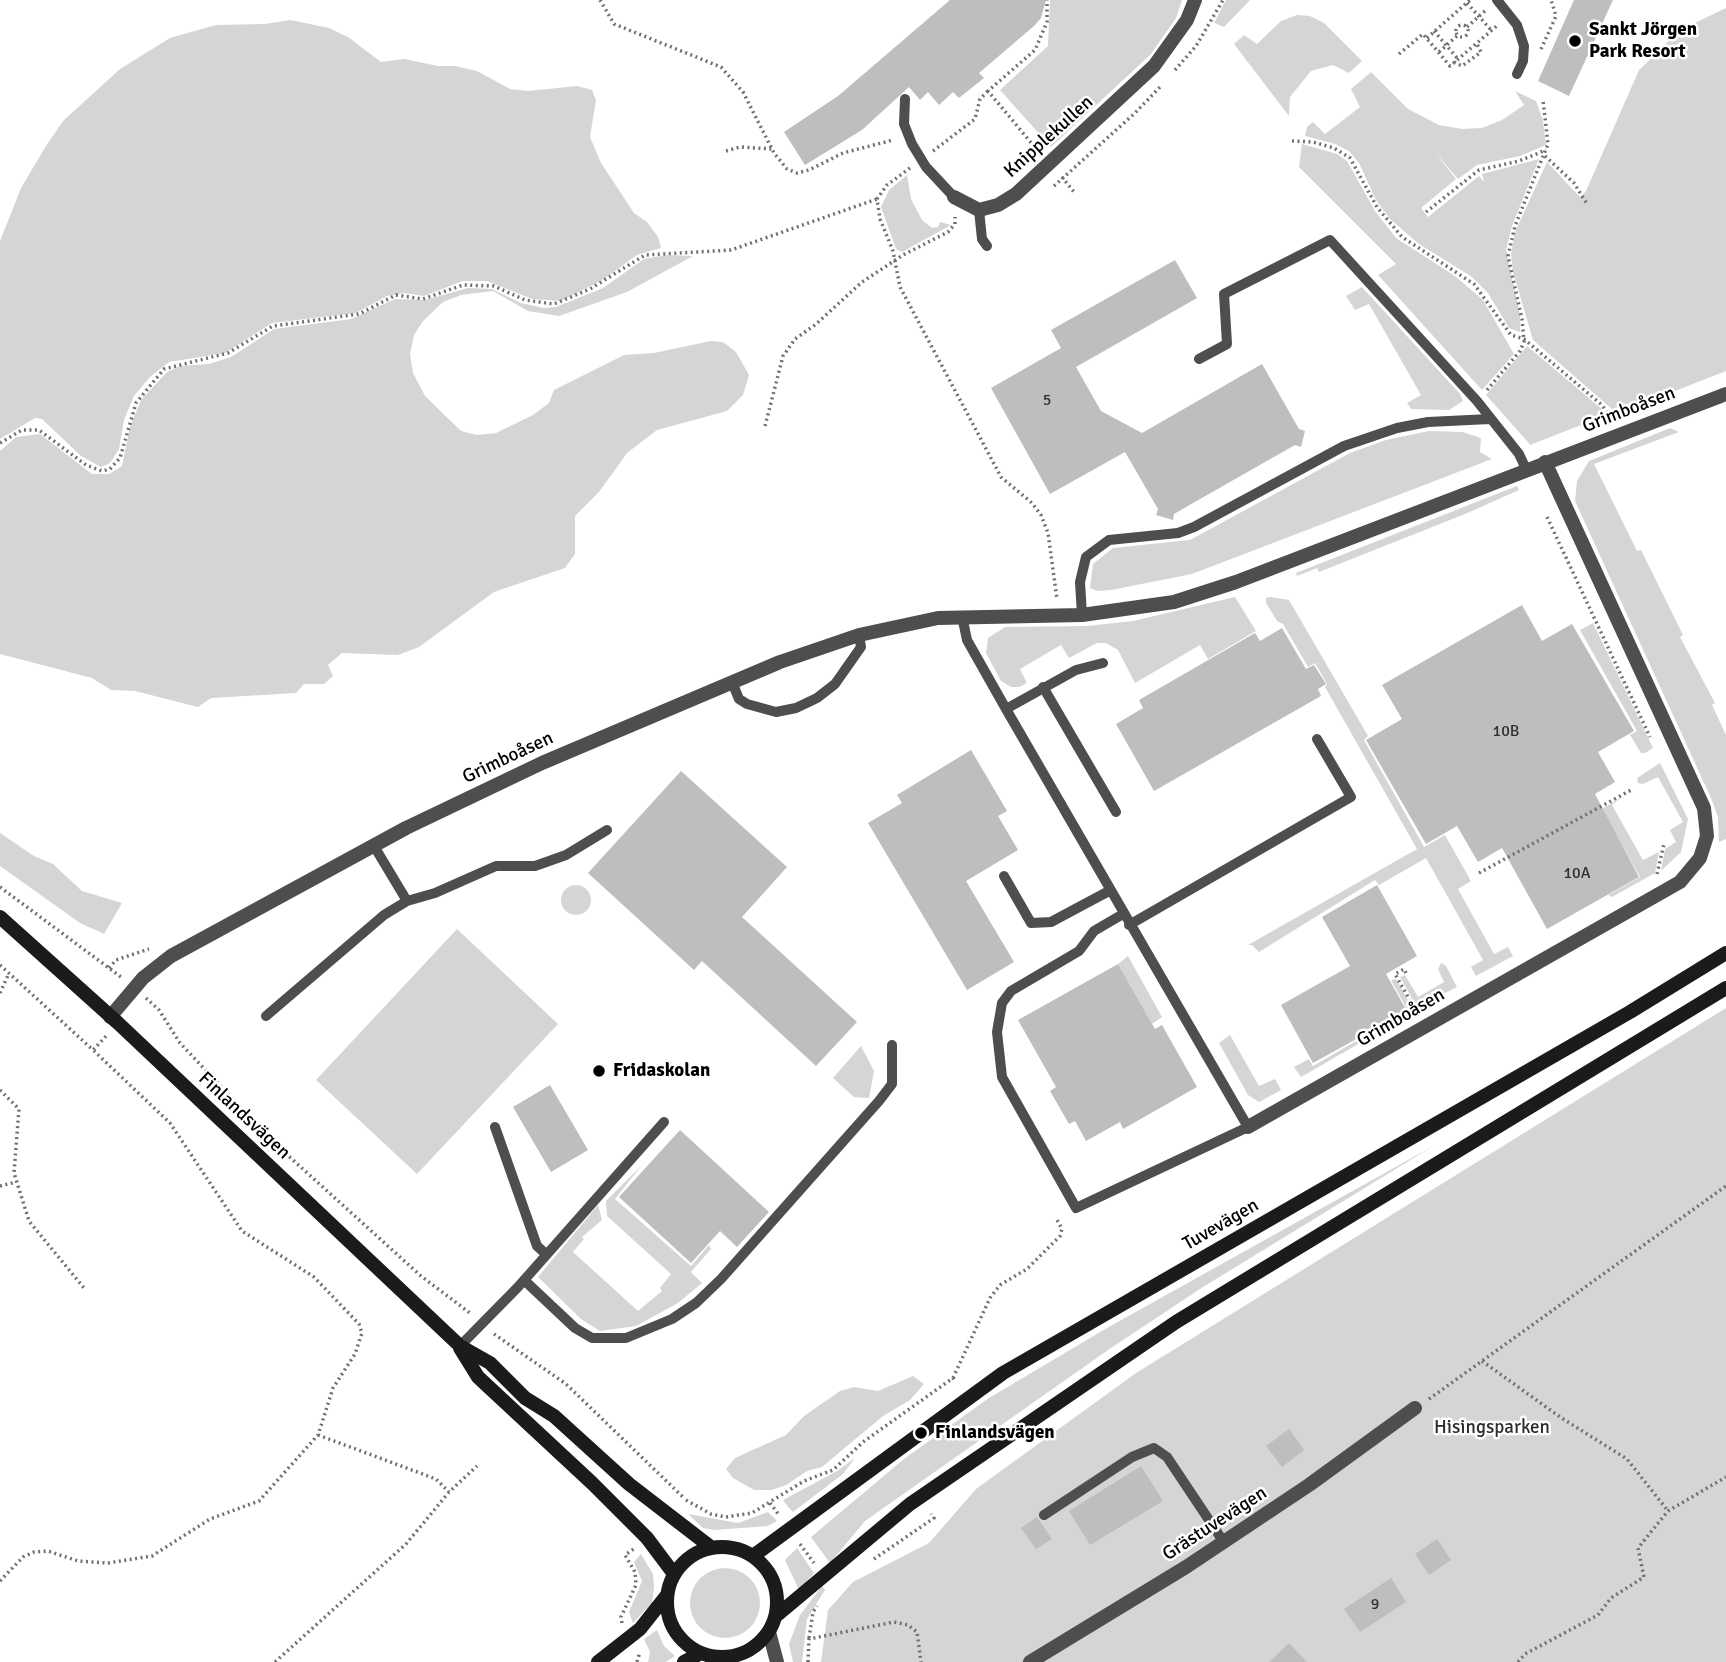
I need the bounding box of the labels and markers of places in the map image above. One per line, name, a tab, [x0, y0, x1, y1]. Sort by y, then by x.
place label: Sankt Jörgen Park Resort	[1589, 19, 1697, 63]
marker: Sankt Jörgen Park Resort	[1567, 33, 1583, 49]
place label: Fridaskolan	[613, 1060, 710, 1082]
marker: Fridaskolan	[591, 1063, 607, 1079]
place label: Finlandsvägen	[935, 1422, 1055, 1444]
marker: Finlandsvägen	[913, 1425, 929, 1441]

